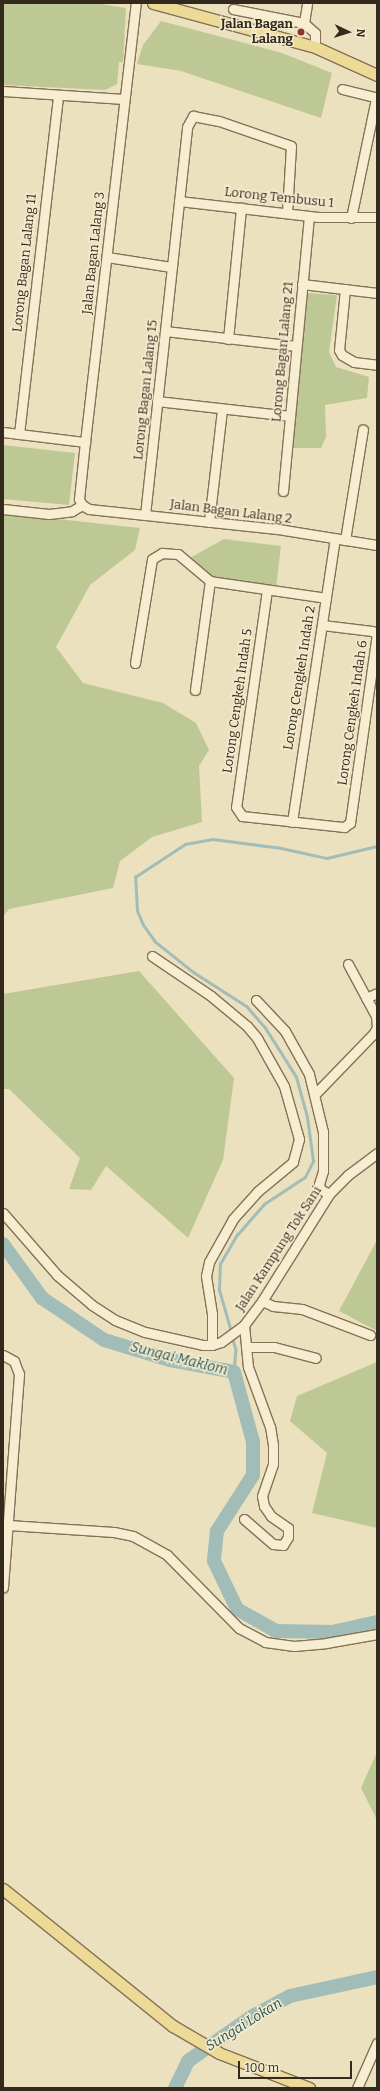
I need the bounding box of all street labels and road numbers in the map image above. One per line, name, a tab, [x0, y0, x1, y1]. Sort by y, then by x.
street label: Lorong Tembusu 1	[224, 185, 334, 211]
street label: Jalan Bagan Lalang 3	[80, 191, 108, 315]
street label: Lorong Bagan Lalang 11	[10, 193, 40, 333]
street label: Lorong Bagan Lalang 21	[269, 281, 297, 423]
street label: Lorong Bagan Lalang 15	[131, 319, 161, 461]
street label: Jalan Bagan Lalang 2	[169, 497, 293, 527]
street label: Lorong Cengkeh Indah 2	[281, 605, 319, 751]
street label: Lorong Cengkeh Indah 5	[220, 628, 256, 774]
street label: Lorong Cengkeh Indah 6	[335, 639, 371, 787]
street label: Jalan Kampung Tok Sani	[233, 1184, 325, 1314]

